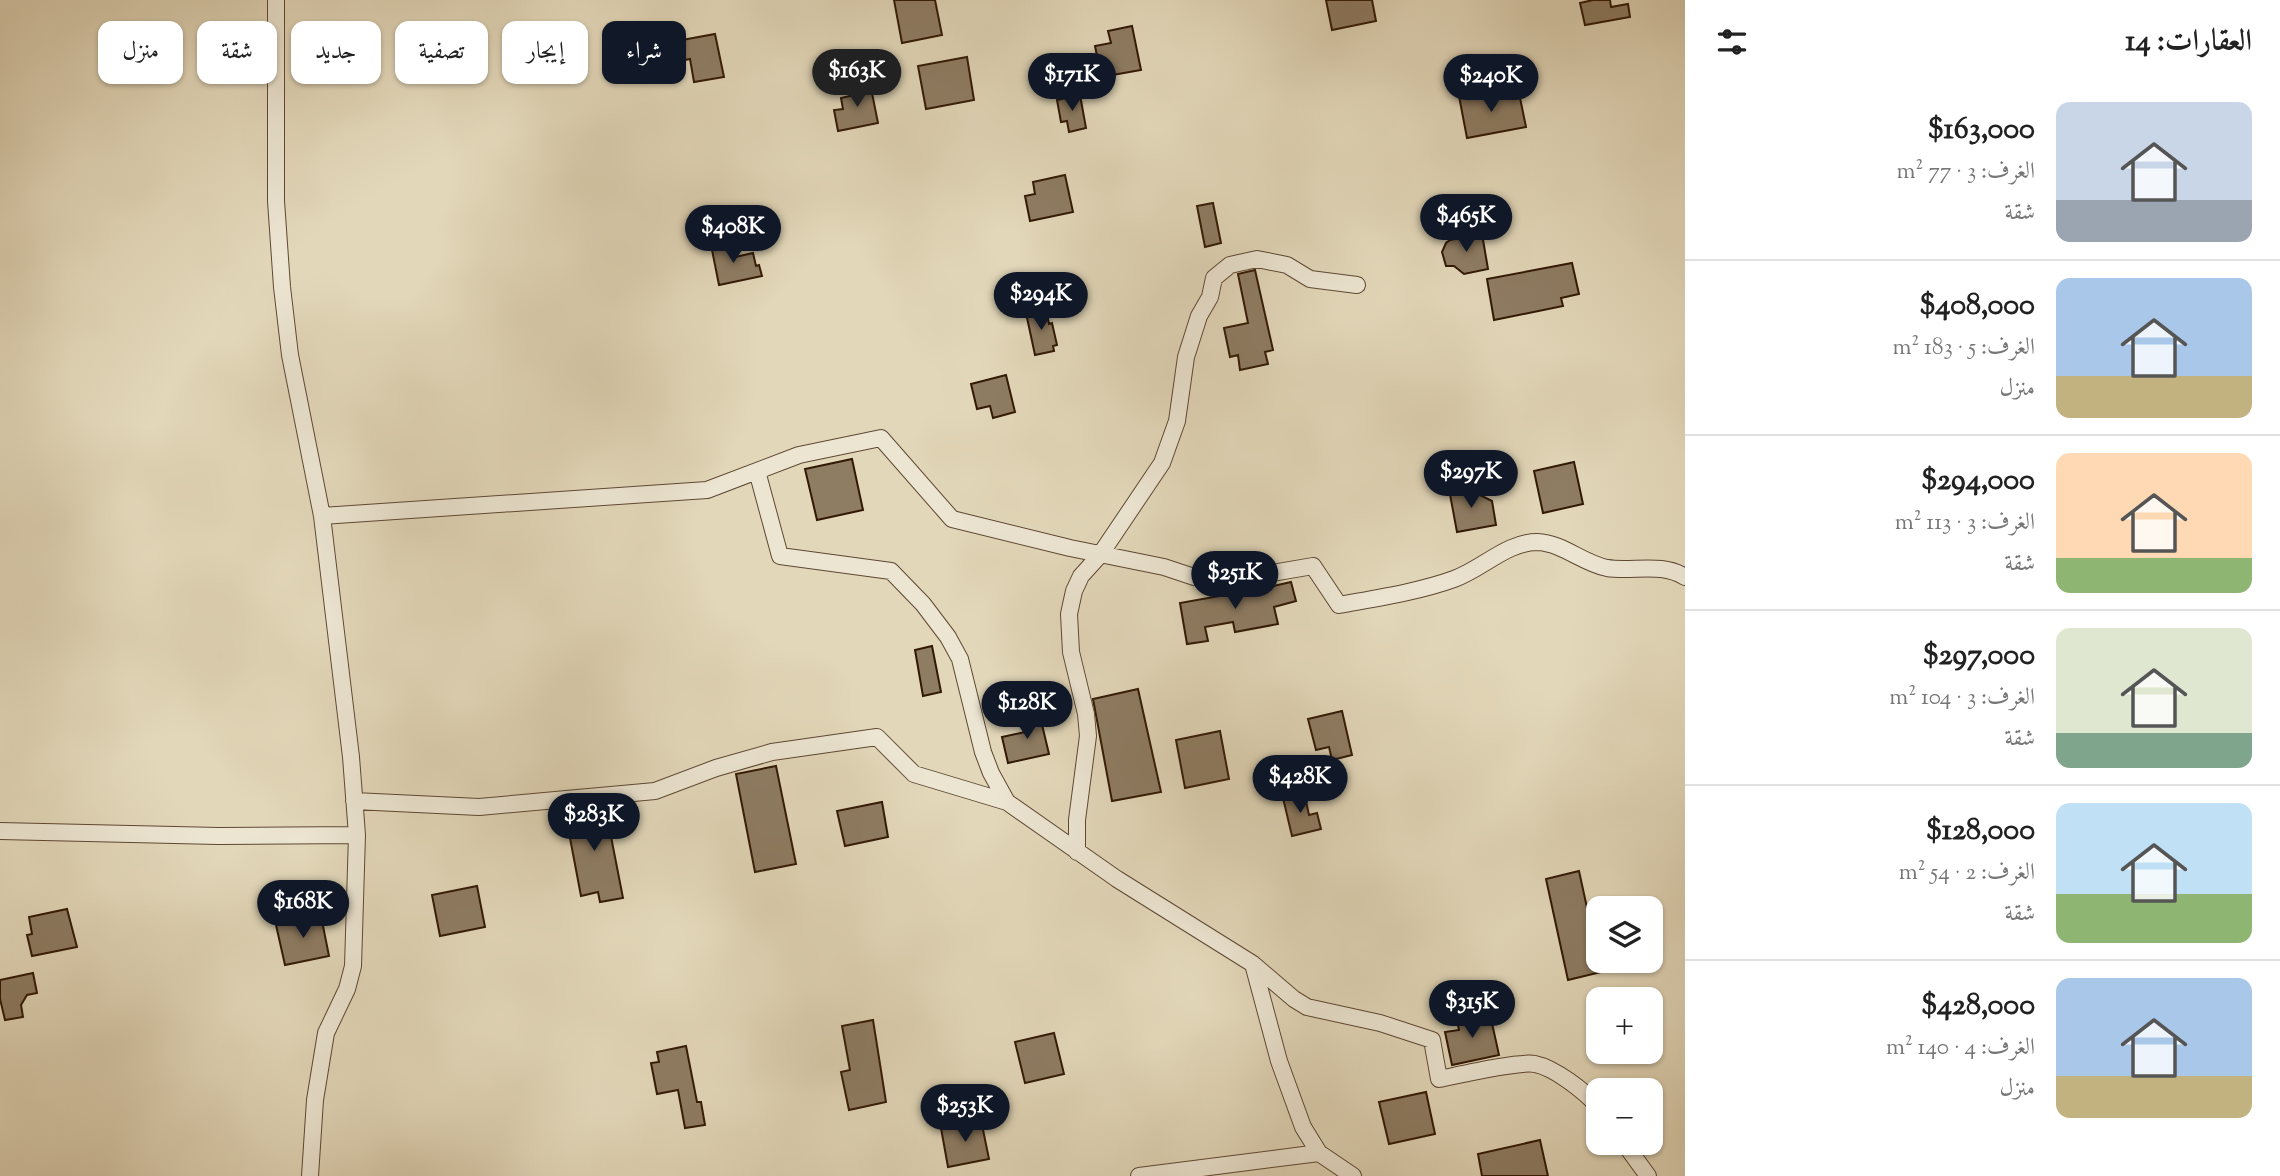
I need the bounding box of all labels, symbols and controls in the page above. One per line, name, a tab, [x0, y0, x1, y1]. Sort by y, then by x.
chip: منزل	[98, 21, 183, 84]
chip: شقة	[197, 21, 277, 84]
chip: جديد	[291, 21, 381, 84]
chip: تصفية	[395, 21, 488, 84]
chip: إيجار	[502, 21, 588, 84]
chip: شراء	[602, 21, 686, 84]
text: العقارات: 14	[2125, 21, 2252, 64]
icon: filters	[1713, 23, 1751, 61]
pin: $163K	[808, 50, 906, 109]
pin: $171K	[1023, 54, 1121, 113]
pin: $240K	[1442, 54, 1540, 114]
text: $163K	[828, 55, 886, 88]
text: $171K	[1044, 59, 1100, 92]
text: $240K	[1459, 60, 1523, 93]
text: $163,000	[1928, 109, 2035, 152]
icon: home	[2112, 130, 2196, 214]
text: الغرف: 3 · 77 m²	[1897, 156, 2035, 189]
pin: $465K	[1417, 194, 1515, 254]
text: شقة	[2005, 197, 2035, 230]
text: $465K	[1436, 200, 1496, 233]
pin: $408K	[684, 205, 782, 265]
text: $408K	[701, 211, 765, 244]
pin: $294K	[992, 272, 1090, 332]
text: $294K	[1010, 278, 1072, 311]
text: $408,000	[1919, 285, 2035, 328]
icon: home	[2112, 306, 2196, 390]
text: الغرف: 5 · 183 m²	[1892, 332, 2035, 365]
text: منزل	[2000, 373, 2035, 406]
pin: $297K	[1422, 450, 1520, 510]
text: $297K	[1440, 456, 1502, 489]
text: $294,000	[1921, 460, 2035, 503]
icon: home	[2112, 481, 2196, 565]
text: الغرف: 3 · 113 m²	[1895, 507, 2035, 540]
text: شقة	[2005, 548, 2035, 581]
pin: $251K	[1186, 552, 1284, 611]
text: $251K	[1207, 557, 1263, 590]
text: $297,000	[1923, 635, 2035, 678]
icon: home	[2112, 656, 2196, 740]
pin: $128K	[978, 682, 1076, 741]
text: الغرف: 3 · 104 m²	[1889, 682, 2035, 715]
text: $128K	[998, 687, 1057, 720]
text: شقة	[2005, 723, 2035, 756]
pin: $428K	[1251, 756, 1349, 815]
text: $428K	[1269, 761, 1331, 794]
pin: $283K	[545, 794, 643, 853]
text: $283K	[564, 799, 624, 832]
text: $128,000	[1926, 810, 2035, 853]
icon: home	[2112, 831, 2196, 915]
text: الغرف: 2 · 54 m²	[1899, 857, 2035, 890]
pin: $168K	[254, 880, 352, 940]
text: $168K	[273, 886, 333, 919]
map controls	[1586, 896, 1663, 1155]
button: layers	[1586, 896, 1663, 973]
text: شقة	[2005, 898, 2035, 931]
pin: $315K	[1423, 981, 1521, 1040]
text: $428,000	[1921, 985, 2035, 1028]
text: $315K	[1445, 986, 1499, 1019]
button: +	[1586, 987, 1663, 1064]
icon: home	[2112, 1006, 2196, 1090]
text: الغرف: 4 · 140 m²	[1886, 1032, 2035, 1065]
text: منزل	[2000, 1073, 2035, 1106]
button: −	[1586, 1078, 1663, 1155]
pin: $253K	[916, 1084, 1014, 1144]
text: $253K	[937, 1090, 993, 1123]

